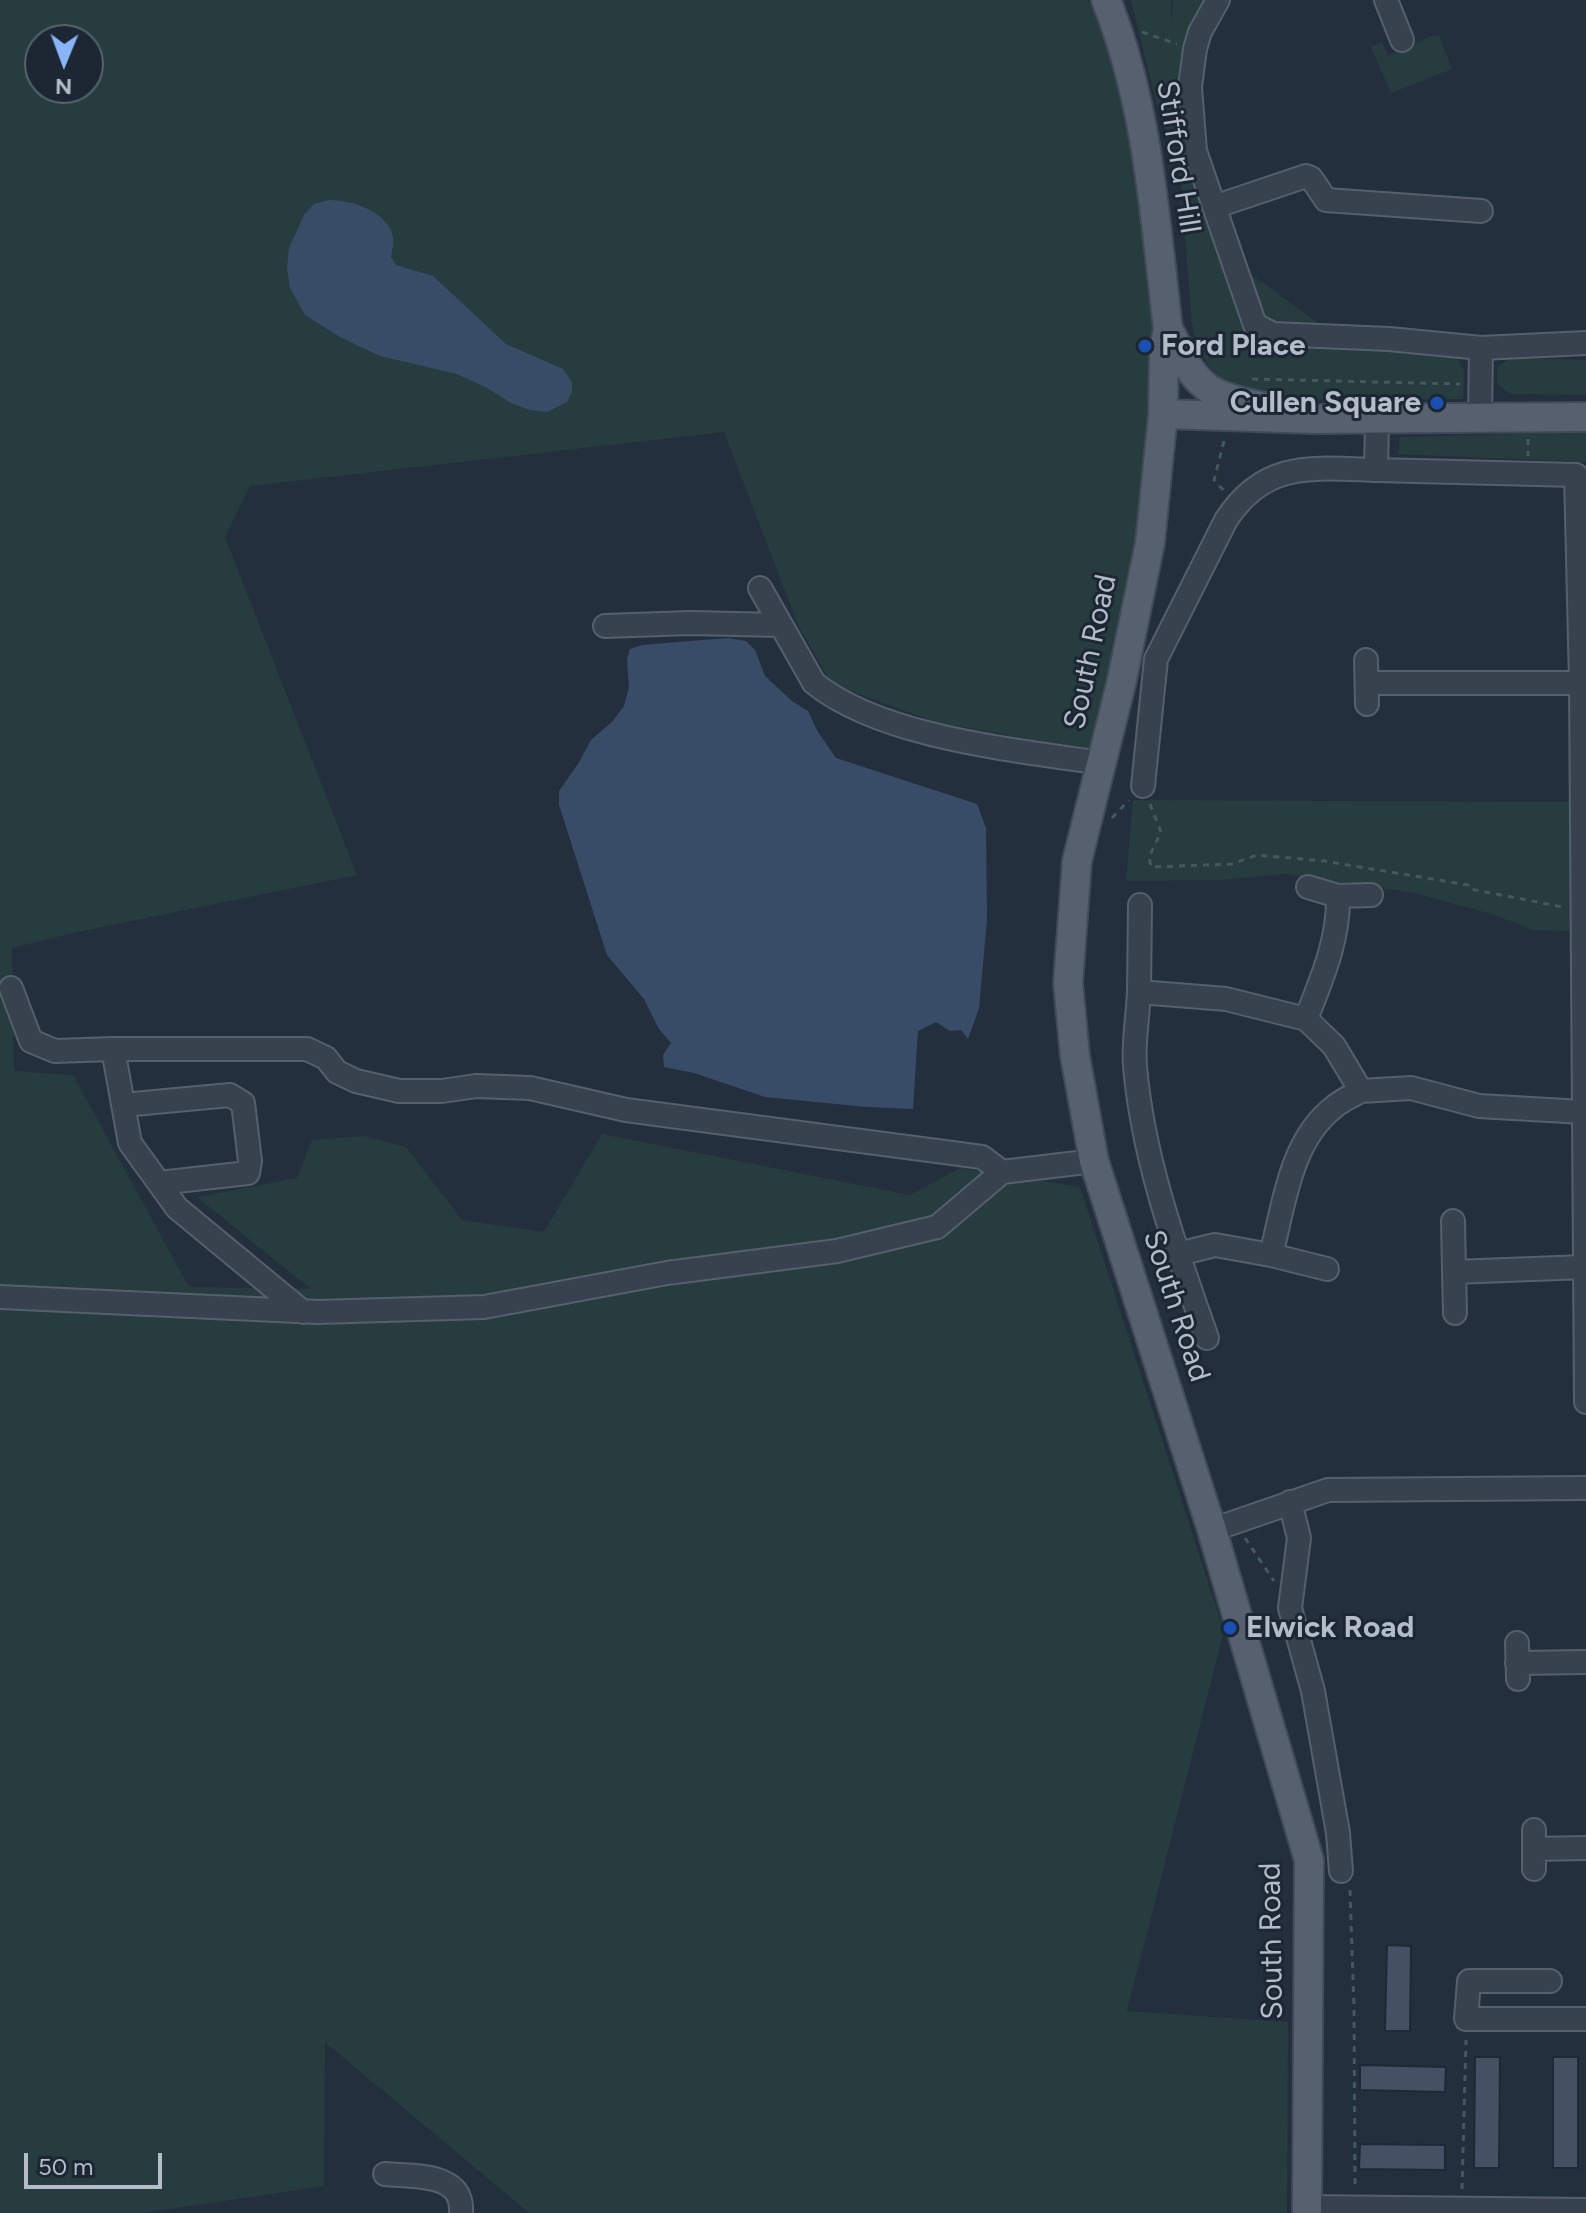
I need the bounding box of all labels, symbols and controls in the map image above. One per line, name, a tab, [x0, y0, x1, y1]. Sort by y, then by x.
north arrow	[24, 24, 104, 104]
text: N	[55, 73, 72, 100]
street label: Stifford Hill	[1148, 78, 1208, 236]
place label: Ford Place	[1161, 328, 1306, 364]
marker: Ford Place	[1136, 337, 1154, 355]
place label: Cullen Square	[1230, 385, 1421, 421]
marker: Cullen Square	[1428, 394, 1446, 412]
street label: South Road	[1057, 571, 1125, 733]
street label: South Road	[1135, 1226, 1217, 1386]
place label: Elwick Road	[1246, 1610, 1414, 1646]
marker: Elwick Road	[1221, 1619, 1239, 1637]
street label: South Road	[1253, 1862, 1291, 2020]
scale bar	[28, 2137, 166, 2187]
text: 50 m	[38, 2152, 94, 2181]

